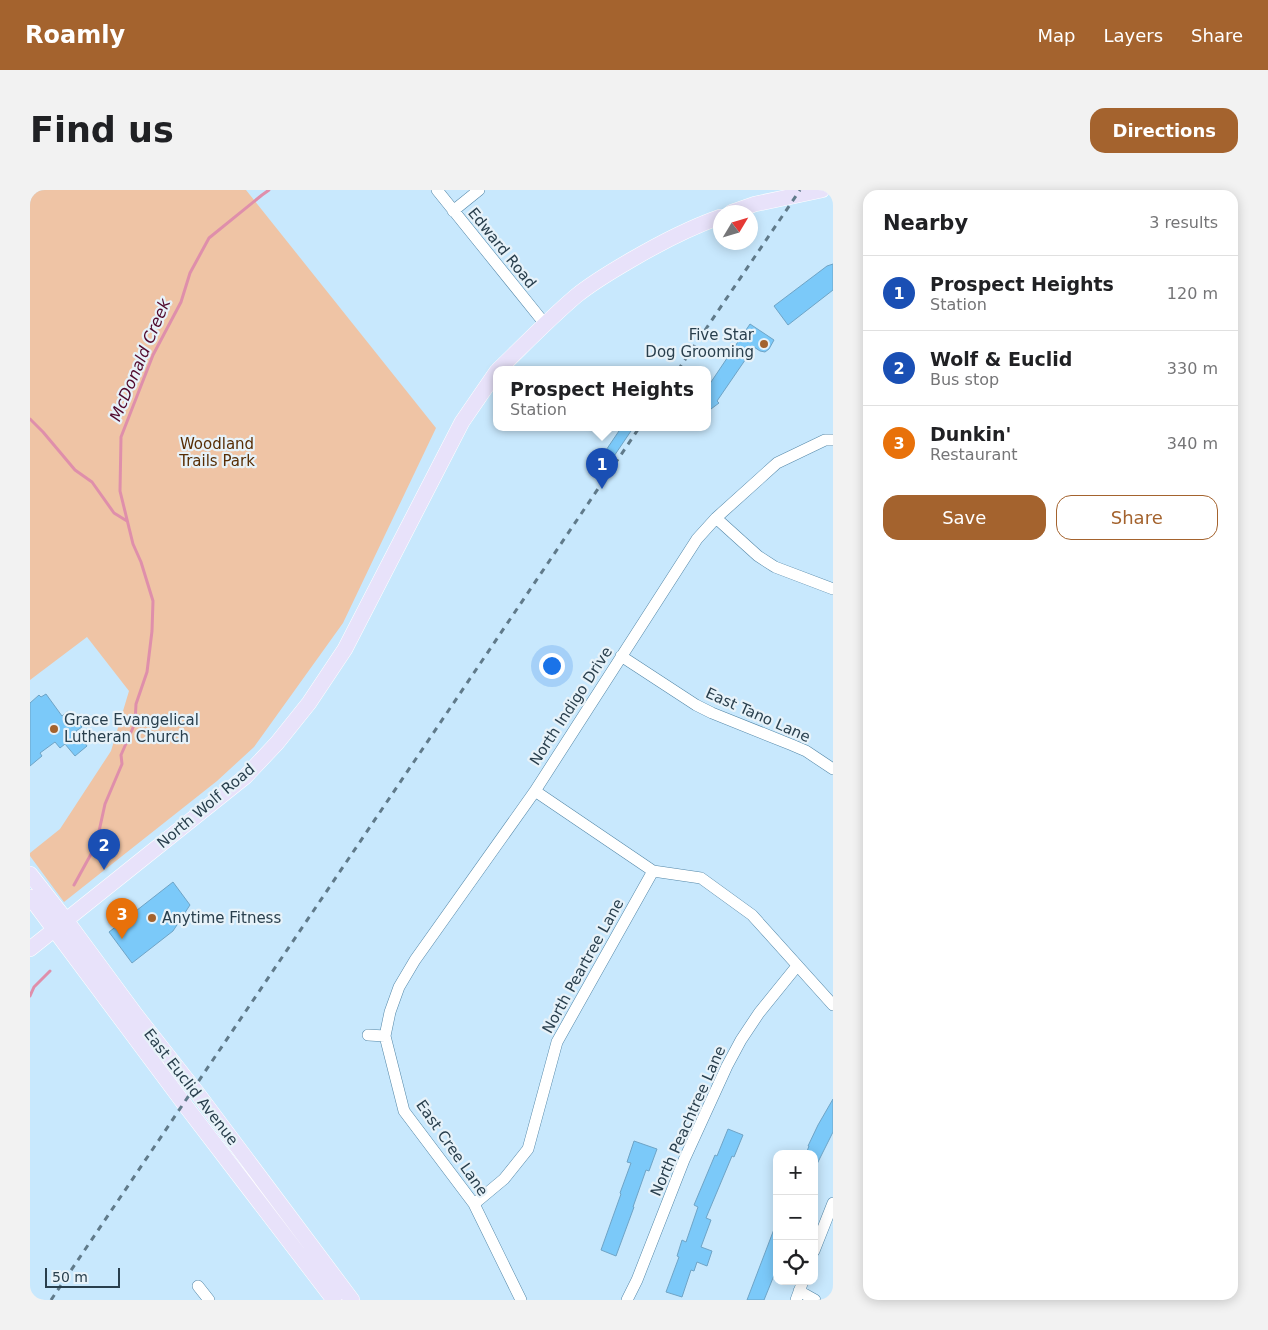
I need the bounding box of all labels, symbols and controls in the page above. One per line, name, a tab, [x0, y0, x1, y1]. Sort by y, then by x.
text: Roamly	[25, 21, 125, 49]
text: Map	[1037, 25, 1075, 46]
text: Layers	[1103, 25, 1163, 46]
text: Share	[1191, 25, 1243, 46]
button: Directions	[1090, 108, 1238, 153]
text: Find us	[30, 110, 174, 150]
street label: Edward Road	[464, 204, 540, 292]
north arrow	[713, 205, 758, 250]
text: Nearby	[883, 211, 968, 235]
text: 3 results	[1149, 213, 1218, 232]
text: Prospect Heights	[930, 273, 1114, 295]
text: 1	[893, 284, 905, 303]
text: 120 m	[1167, 284, 1218, 303]
water label: McDonald Creek	[106, 295, 175, 424]
text: Station	[930, 295, 987, 314]
place label: Five Star Dog Grooming	[645, 326, 755, 361]
marker: Five Star Dog Grooming	[758, 338, 770, 350]
text: Wolf & Euclid	[930, 348, 1072, 370]
text: 2	[893, 359, 905, 378]
text: 330 m	[1167, 359, 1218, 378]
popup	[493, 366, 711, 431]
text: Bus stop	[930, 370, 999, 389]
text: Prospect Heights	[510, 378, 694, 400]
text: Station	[510, 400, 567, 419]
text: Dunkin'	[930, 423, 1011, 445]
text: 3	[893, 434, 905, 453]
text: 340 m	[1167, 434, 1218, 453]
park label: Woodland Trails Park	[178, 435, 255, 470]
text: Restaurant	[930, 445, 1018, 464]
pin: 1	[586, 448, 618, 489]
button: Save	[883, 495, 1046, 540]
button: Share	[1056, 495, 1218, 540]
street label: North Indigo Drive	[526, 643, 616, 769]
your location	[539, 653, 565, 679]
street label: East Tano Lane	[703, 684, 813, 746]
place label: Grace Evangelical Lutheran Church	[64, 711, 199, 746]
marker: Grace Evangelical Lutheran Church	[48, 723, 60, 735]
street label: North Wolf Road	[154, 760, 258, 852]
pin: 2	[88, 829, 120, 870]
street label: North Peartree Lane	[539, 896, 627, 1036]
pin: 3	[106, 898, 138, 939]
place label: Anytime Fitness	[162, 909, 281, 927]
marker: Anytime Fitness	[146, 912, 158, 924]
street label: East Euclid Avenue	[140, 1025, 242, 1149]
street label: North Peachtree Lane	[647, 1043, 729, 1199]
street label: East Cree Lane	[412, 1097, 492, 1199]
map controls	[773, 1150, 818, 1285]
button: +	[773, 1150, 818, 1195]
button: −	[773, 1195, 818, 1240]
button: locate	[773, 1240, 818, 1285]
scale bar	[45, 1265, 120, 1288]
text: 50 m	[52, 1269, 88, 1285]

